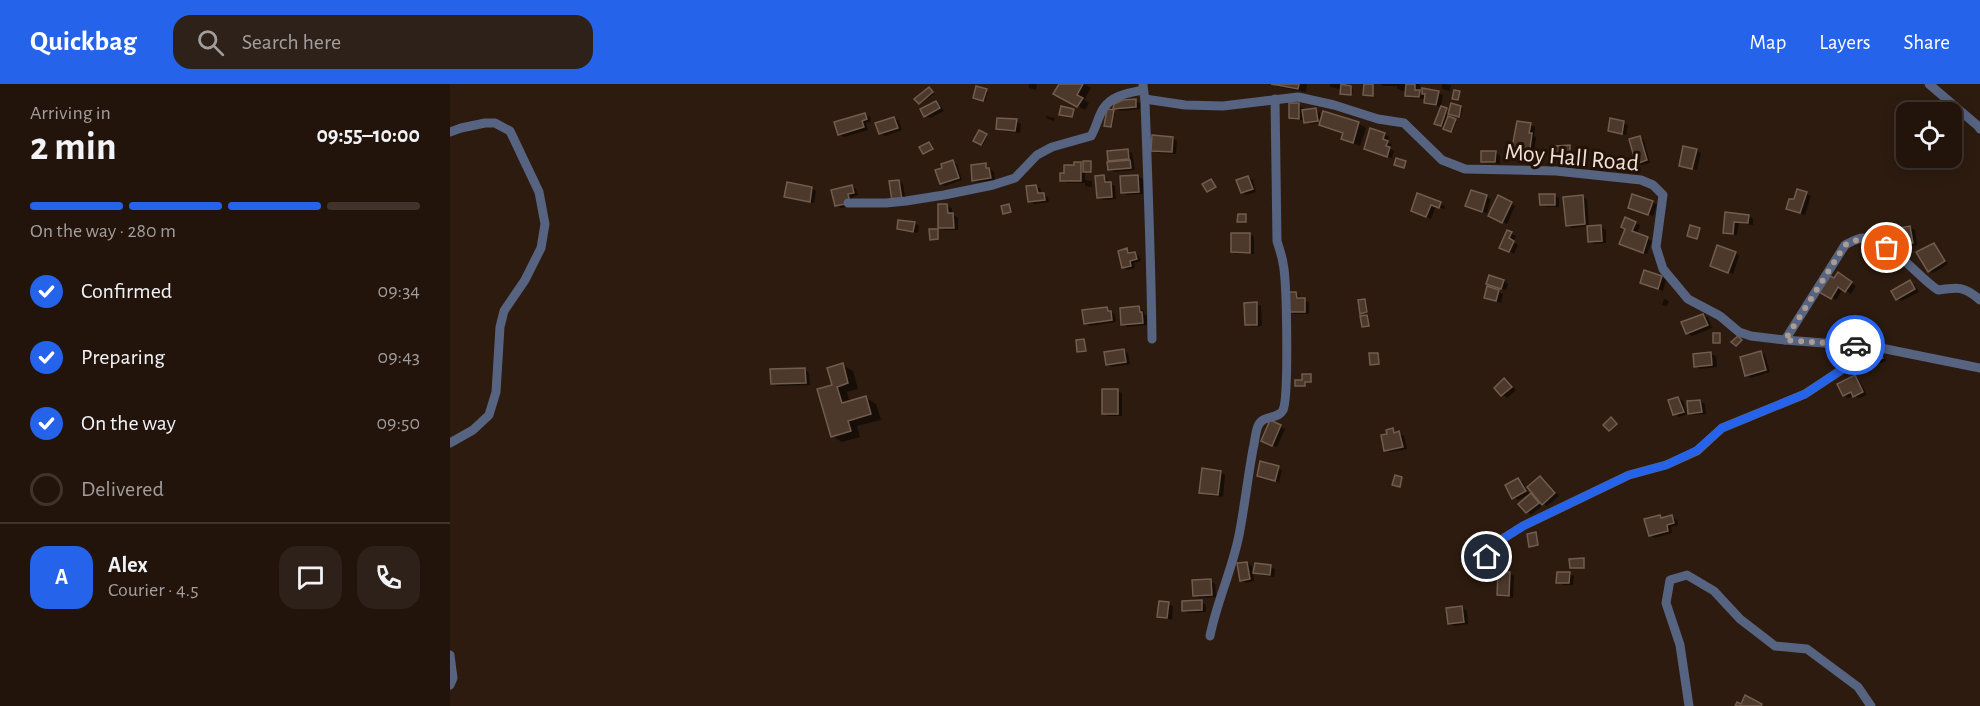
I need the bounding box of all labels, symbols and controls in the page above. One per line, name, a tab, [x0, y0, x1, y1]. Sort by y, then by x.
search box	[173, 15, 593, 69]
icon: search	[194, 26, 227, 59]
text: Quickbag	[30, 28, 137, 56]
text: Search here	[242, 31, 341, 53]
text: Map	[1750, 32, 1786, 53]
text: Layers	[1819, 32, 1870, 53]
text: Share	[1903, 32, 1950, 53]
map controls	[1896, 102, 1962, 168]
button: locate	[1896, 102, 1962, 168]
text: Arriving in	[30, 103, 111, 123]
text: 09:55–10:00	[316, 124, 420, 146]
text: 2 min	[30, 128, 117, 167]
street label: Moy Hall Road	[1504, 140, 1640, 176]
text: On the way · 280 m	[30, 221, 176, 241]
pin	[1861, 222, 1912, 273]
icon: bag	[1870, 231, 1903, 264]
icon: check	[30, 275, 63, 308]
text: Confirmed	[81, 280, 172, 302]
text: 09:34	[378, 281, 420, 301]
courier	[1825, 315, 1885, 375]
icon: car	[1839, 329, 1872, 362]
icon: check	[30, 341, 63, 374]
text: Preparing	[81, 346, 165, 368]
text: 09:43	[378, 347, 420, 367]
icon: check	[30, 407, 63, 440]
text: On the way	[81, 412, 176, 434]
text: 09:50	[377, 413, 420, 433]
text: Delivered	[81, 478, 164, 500]
pin	[1461, 531, 1512, 582]
icon: home	[1470, 540, 1503, 573]
button: chat	[279, 546, 342, 609]
button: phone	[357, 546, 420, 609]
text: Alex	[108, 554, 148, 576]
text: A	[55, 566, 68, 588]
text: Courier · 4.5	[108, 580, 199, 600]

